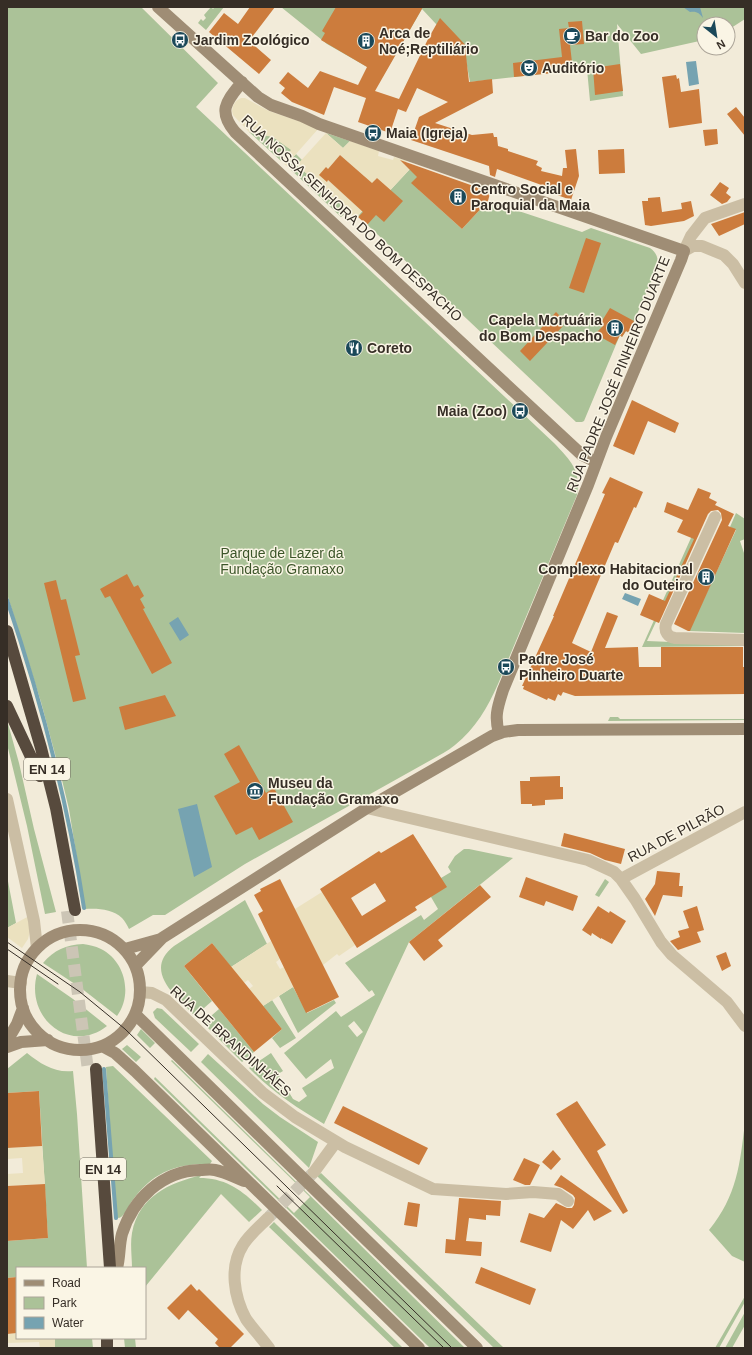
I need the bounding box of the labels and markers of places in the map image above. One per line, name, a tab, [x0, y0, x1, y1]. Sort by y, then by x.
place label: Arca de Noé;Reptiliário	[379, 25, 479, 57]
cafe icon: Bar do Zoo	[562, 26, 582, 46]
place label: Bar do Zoo	[585, 28, 659, 44]
bus stop icon: Jardim Zoológico	[170, 30, 190, 50]
building icon: Arca de Noé;Reptiliário	[356, 31, 376, 51]
place label: Jardim Zoológico	[193, 32, 310, 48]
theatre icon: Auditório	[519, 58, 539, 78]
place label: Auditório	[542, 60, 604, 76]
bus stop icon: Maia (Igreja)	[363, 123, 383, 143]
place label: Maia (Igreja)	[386, 125, 468, 141]
place label: Centro Social e Paroquial da Maia	[471, 181, 590, 213]
building icon: Centro Social e Paroquial da Maia	[448, 187, 468, 207]
place label: Capela Mortuária do Bom Despacho	[479, 312, 602, 344]
building icon: Capela Mortuária do Bom Despacho	[605, 318, 625, 338]
restaurant icon: Coreto	[344, 338, 364, 358]
place label: Coreto	[367, 340, 412, 356]
bus stop icon: Maia (Zoo)	[510, 401, 530, 421]
place label: Maia (Zoo)	[437, 403, 507, 419]
place label: Complexo Habitacional do Outeiro	[538, 561, 693, 593]
building icon: Complexo Habitacional do Outeiro	[696, 567, 716, 587]
place label: Padre José Pinheiro Duarte	[519, 651, 623, 683]
bus stop icon: Padre José Pinheiro Duarte	[496, 657, 516, 677]
place label: Museu da Fundação Gramaxo	[268, 775, 399, 807]
museum icon: Museu da Fundação Gramaxo	[245, 781, 265, 801]

